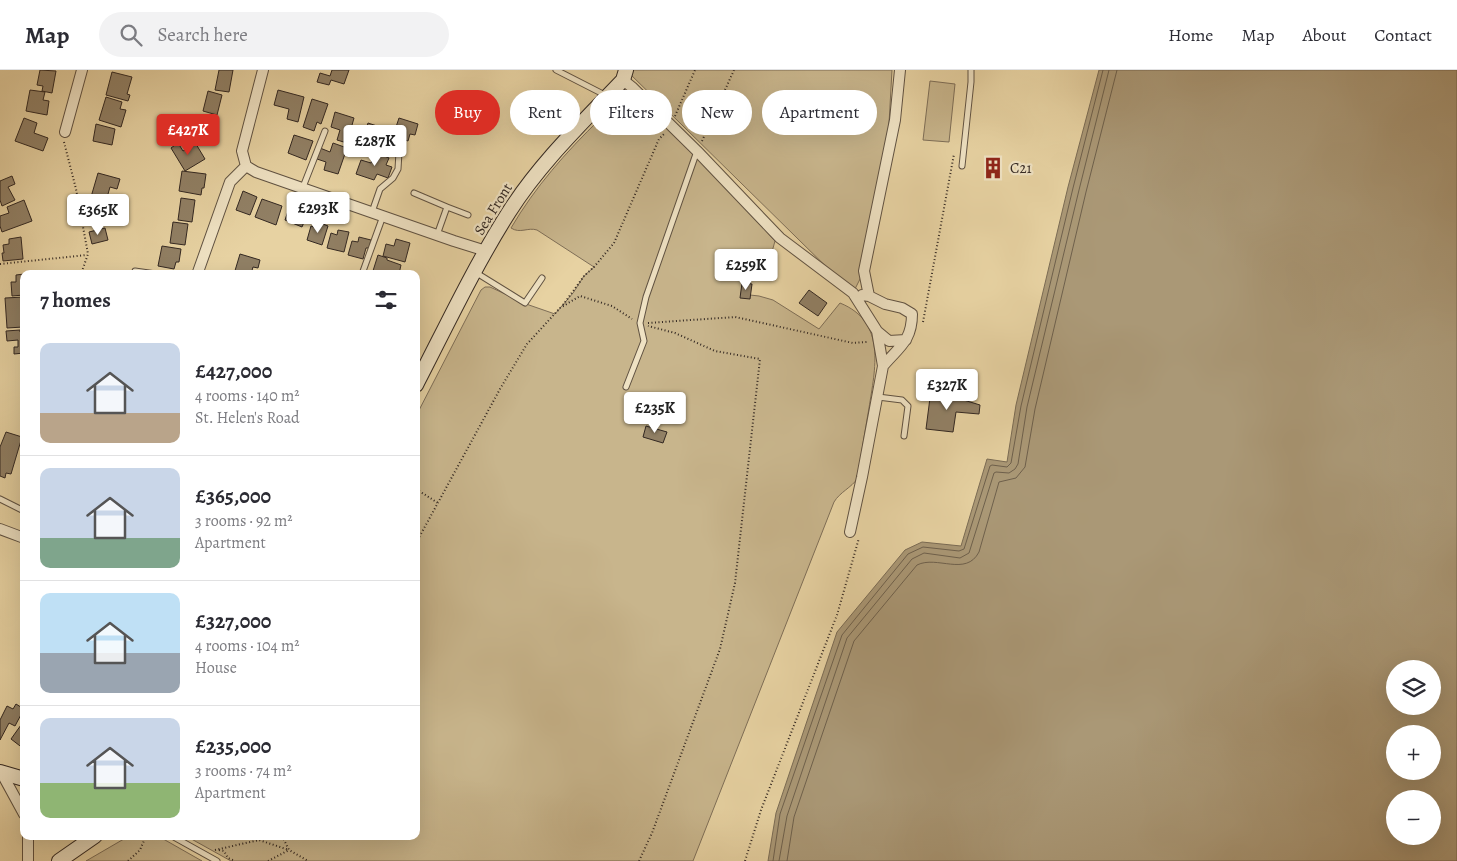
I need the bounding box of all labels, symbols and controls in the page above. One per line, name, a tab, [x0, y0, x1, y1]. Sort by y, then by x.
search box	[99, 12, 449, 57]
text: Map	[25, 19, 69, 51]
icon: search	[117, 21, 145, 49]
text: Search here	[157, 22, 248, 48]
text: Home	[1168, 23, 1213, 47]
text: Map	[1241, 23, 1274, 47]
text: About	[1302, 23, 1346, 47]
text: Contact	[1374, 23, 1432, 47]
chip: Buy	[435, 90, 500, 135]
chip: Rent	[510, 90, 580, 135]
chip: Filters	[590, 90, 672, 135]
chip: New	[682, 90, 752, 135]
chip: Apartment	[762, 90, 877, 135]
pin: £427K	[153, 114, 223, 156]
text: £427K	[168, 119, 208, 141]
pin: £287K	[340, 124, 410, 167]
text: £287K	[354, 130, 396, 152]
building icon: C21	[980, 155, 1006, 181]
place label: C21	[1010, 158, 1032, 178]
street label: Sea Front	[469, 179, 517, 239]
pin: £293K	[283, 191, 353, 234]
pin: £365K	[63, 194, 133, 236]
text: £293K	[298, 197, 338, 219]
text: £365K	[78, 199, 118, 221]
pin: £259K	[711, 248, 781, 291]
text: £259K	[726, 254, 766, 276]
text: 7 homes	[40, 286, 111, 314]
icon: filters	[372, 286, 400, 314]
text: £427,000	[195, 357, 272, 385]
icon: home	[80, 363, 140, 423]
pin: £327K	[912, 368, 982, 411]
text: £327K	[927, 374, 967, 396]
text: 4 rooms · 140 m²	[195, 385, 300, 407]
pin: £235K	[620, 392, 690, 434]
text: £235K	[635, 397, 675, 419]
text: St. Helen's Road	[195, 407, 300, 429]
text: £365,000	[195, 482, 271, 510]
icon: home	[80, 488, 140, 548]
text: 3 rooms · 92 m²	[195, 510, 293, 532]
text: Apartment	[195, 532, 266, 554]
text: £327,000	[195, 607, 271, 635]
icon: home	[80, 613, 140, 673]
text: 4 rooms · 104 m²	[195, 635, 300, 657]
text: House	[195, 657, 237, 679]
map controls	[1386, 660, 1441, 845]
button: layers	[1386, 660, 1441, 715]
button: +	[1386, 725, 1441, 780]
text: £235,000	[195, 732, 271, 760]
icon: home	[80, 738, 140, 798]
text: 3 rooms · 74 m²	[195, 760, 292, 782]
text: Apartment	[195, 782, 266, 804]
button: −	[1386, 790, 1441, 845]

